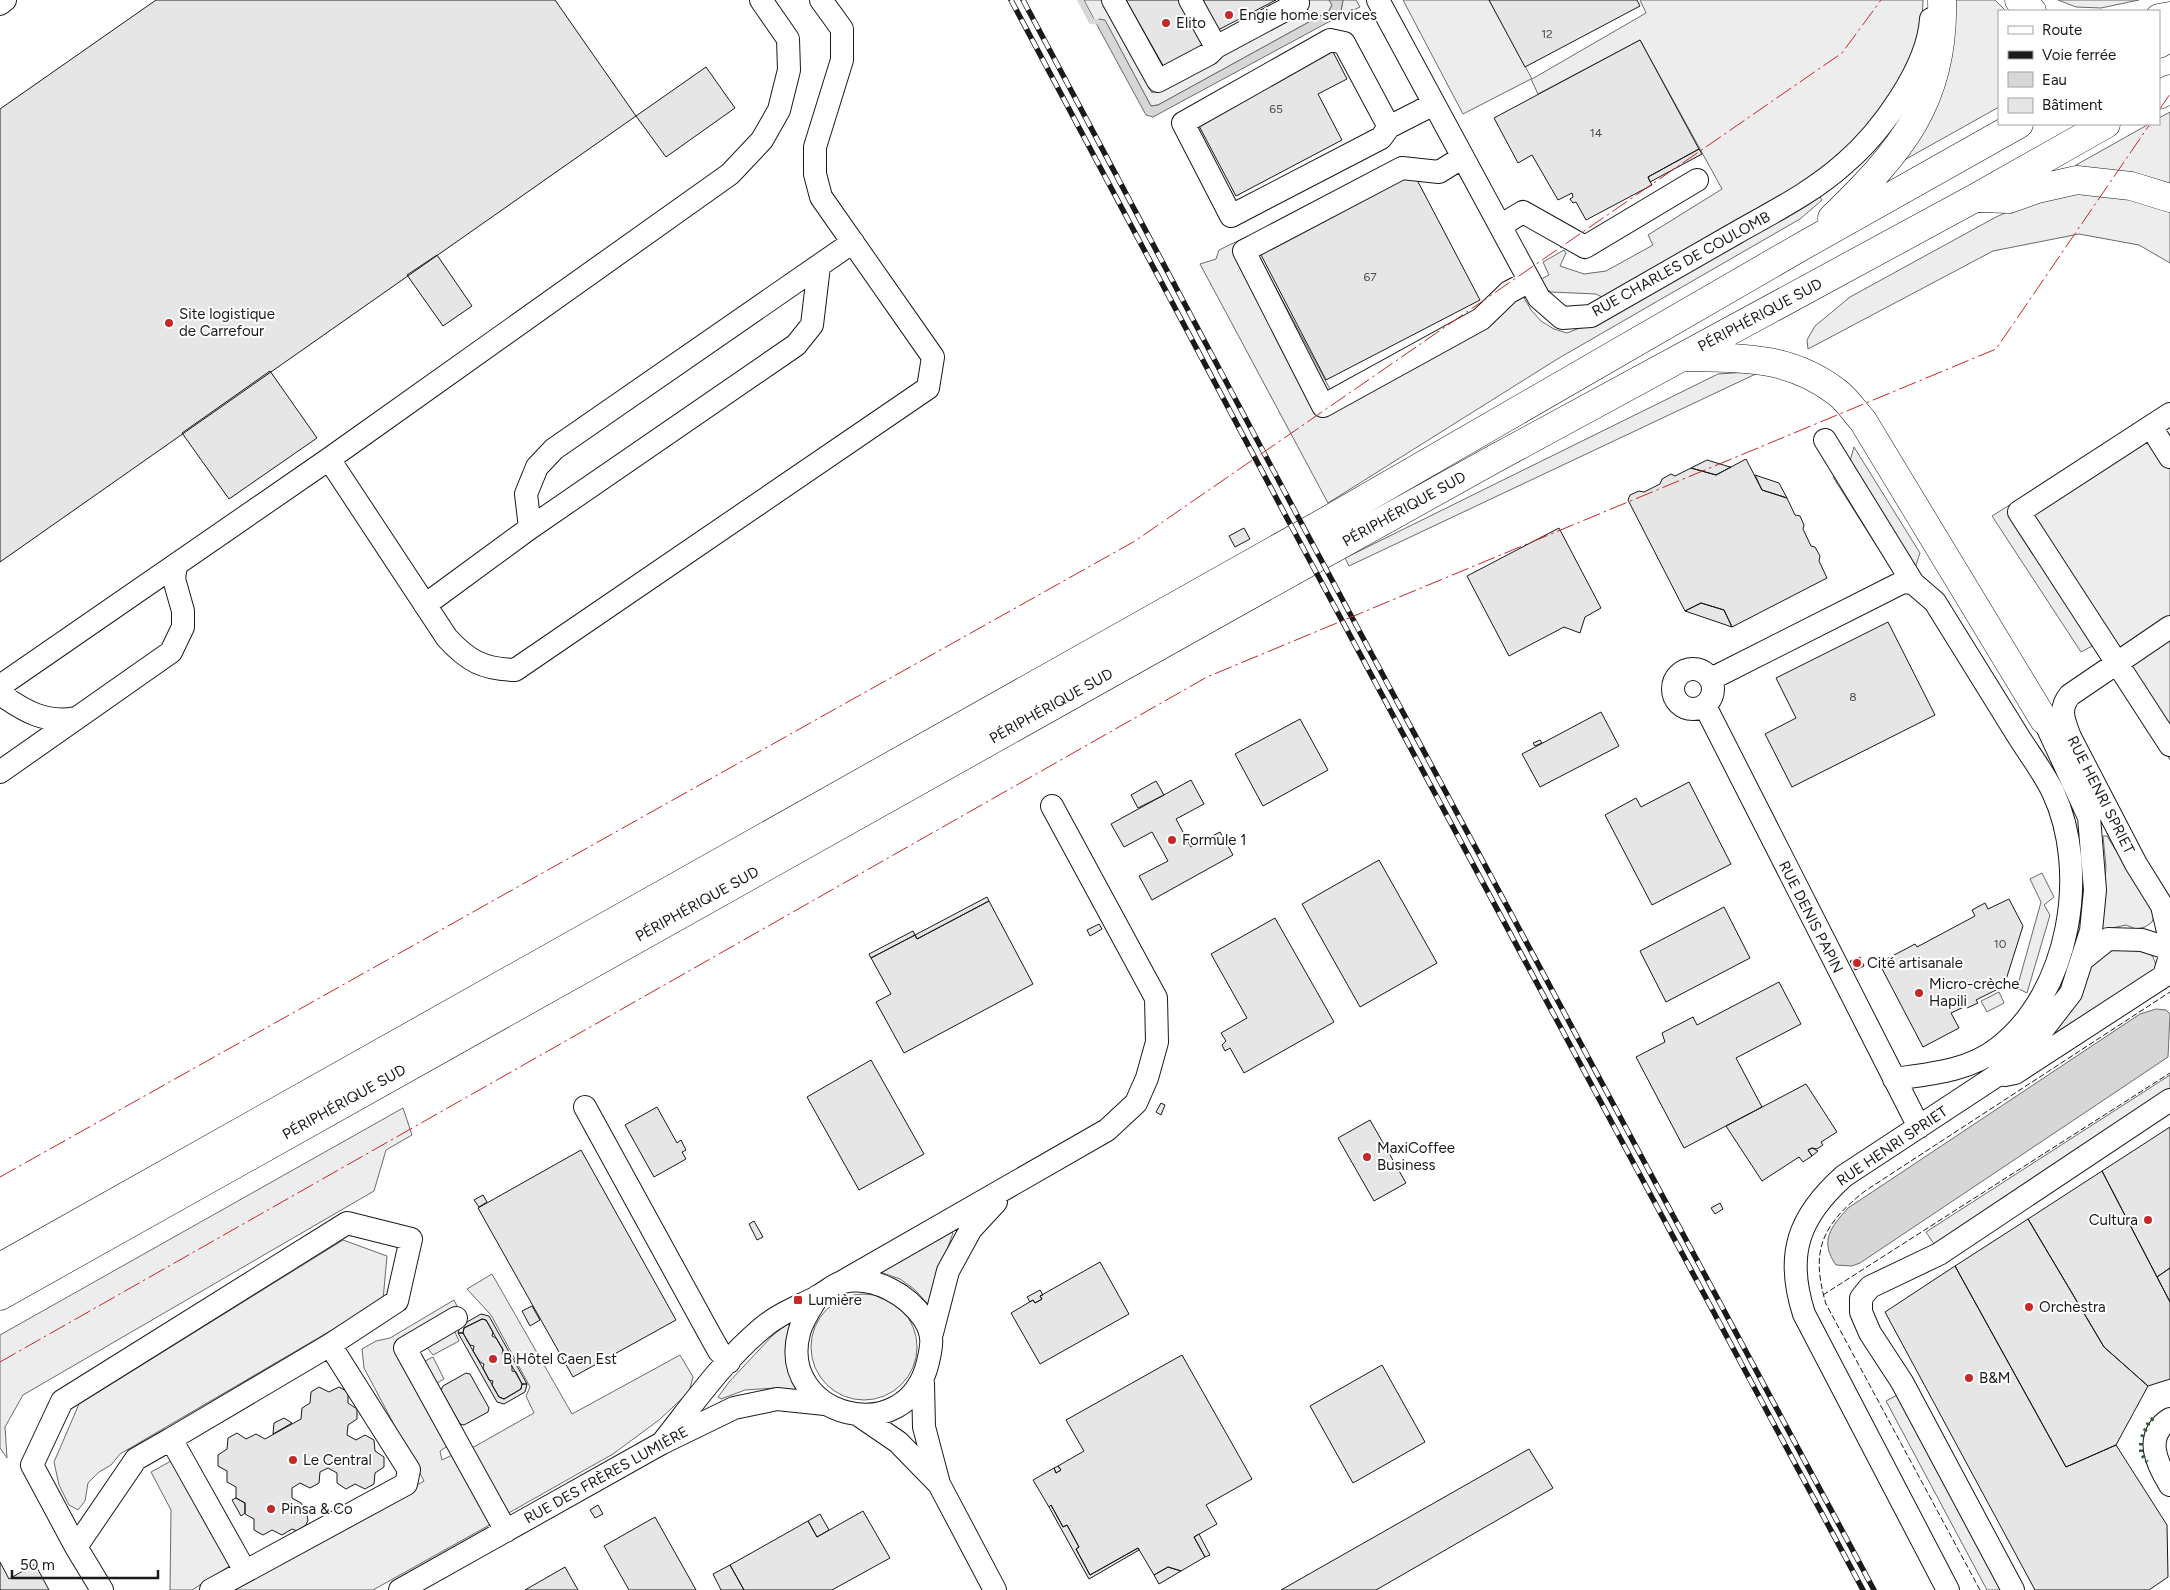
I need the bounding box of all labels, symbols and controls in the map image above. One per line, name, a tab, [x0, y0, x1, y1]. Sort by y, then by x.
place label: Engie home services	[1239, 6, 1377, 24]
marker: Engie home services	[1223, 9, 1235, 21]
legend	[1998, 10, 2160, 125]
place label: Elito	[1176, 14, 1206, 32]
marker: Elito	[1160, 17, 1172, 29]
text: Route	[2042, 21, 2082, 39]
house number: 12	[1541, 27, 1553, 41]
text: Voie ferrée	[2042, 46, 2116, 64]
text: Eau	[2042, 71, 2067, 89]
text: Bâtiment	[2042, 96, 2103, 114]
house number: 65	[1269, 102, 1283, 116]
house number: 14	[1590, 126, 1603, 140]
street label: RUE CHARLES DE COULOMB	[1589, 207, 1773, 321]
house number: 67	[1363, 270, 1377, 284]
street label: PÉRIPHÉRIQUE SUD	[1695, 275, 1825, 355]
place label: Site logistique de Carrefour	[179, 305, 275, 340]
marker: Site logistique de Carrefour	[163, 317, 175, 329]
street label: PÉRIPHÉRIQUE SUD	[1339, 468, 1469, 550]
street label: PÉRIPHÉRIQUE SUD	[986, 665, 1116, 747]
house number: 8	[1849, 690, 1857, 704]
street label: RUE HENRI SPRIET	[2063, 733, 2139, 858]
place label: Formule 1	[1182, 831, 1246, 849]
marker: Formule 1	[1166, 834, 1178, 846]
street label: RUE DENIS PAPIN	[1775, 858, 1847, 976]
street label: PÉRIPHÉRIQUE SUD	[632, 863, 762, 945]
house number: 10	[1994, 937, 2007, 951]
place label: Cité artisanale	[1867, 954, 1963, 972]
marker: Cité artisanale	[1851, 957, 1863, 969]
place label: Micro-crèche Hapili	[1929, 975, 2019, 1010]
marker: Micro-crèche Hapili	[1913, 987, 1925, 999]
street label: PÉRIPHÉRIQUE SUD	[279, 1061, 409, 1143]
street label: RUE HENRI SPRIET	[1833, 1102, 1952, 1190]
place label: MaxiCoffee Business	[1377, 1139, 1455, 1174]
marker: MaxiCoffee Business	[1361, 1151, 1373, 1163]
place label: Cultura	[2089, 1211, 2138, 1229]
marker: Cultura	[2142, 1214, 2154, 1226]
place label: Lumière	[808, 1291, 862, 1309]
marker: Lumière	[792, 1294, 804, 1306]
place label: Orchestra	[2039, 1298, 2106, 1316]
marker: Orchestra	[2023, 1301, 2035, 1313]
place label: B Hôtel Caen Est	[503, 1350, 617, 1368]
marker: B Hôtel Caen Est	[487, 1353, 499, 1365]
place label: B&M	[1979, 1369, 2011, 1387]
marker: B&M	[1963, 1372, 1975, 1384]
street label: RUE DES FRÈRES LUMIÈRE	[521, 1422, 691, 1528]
place label: Le Central	[303, 1451, 372, 1469]
marker: Le Central	[287, 1454, 299, 1466]
place label: Pinsa & Co	[281, 1500, 353, 1518]
marker: Pinsa & Co	[265, 1503, 277, 1515]
scale bar	[12, 1548, 159, 1580]
text: 50 m	[20, 1556, 55, 1574]

